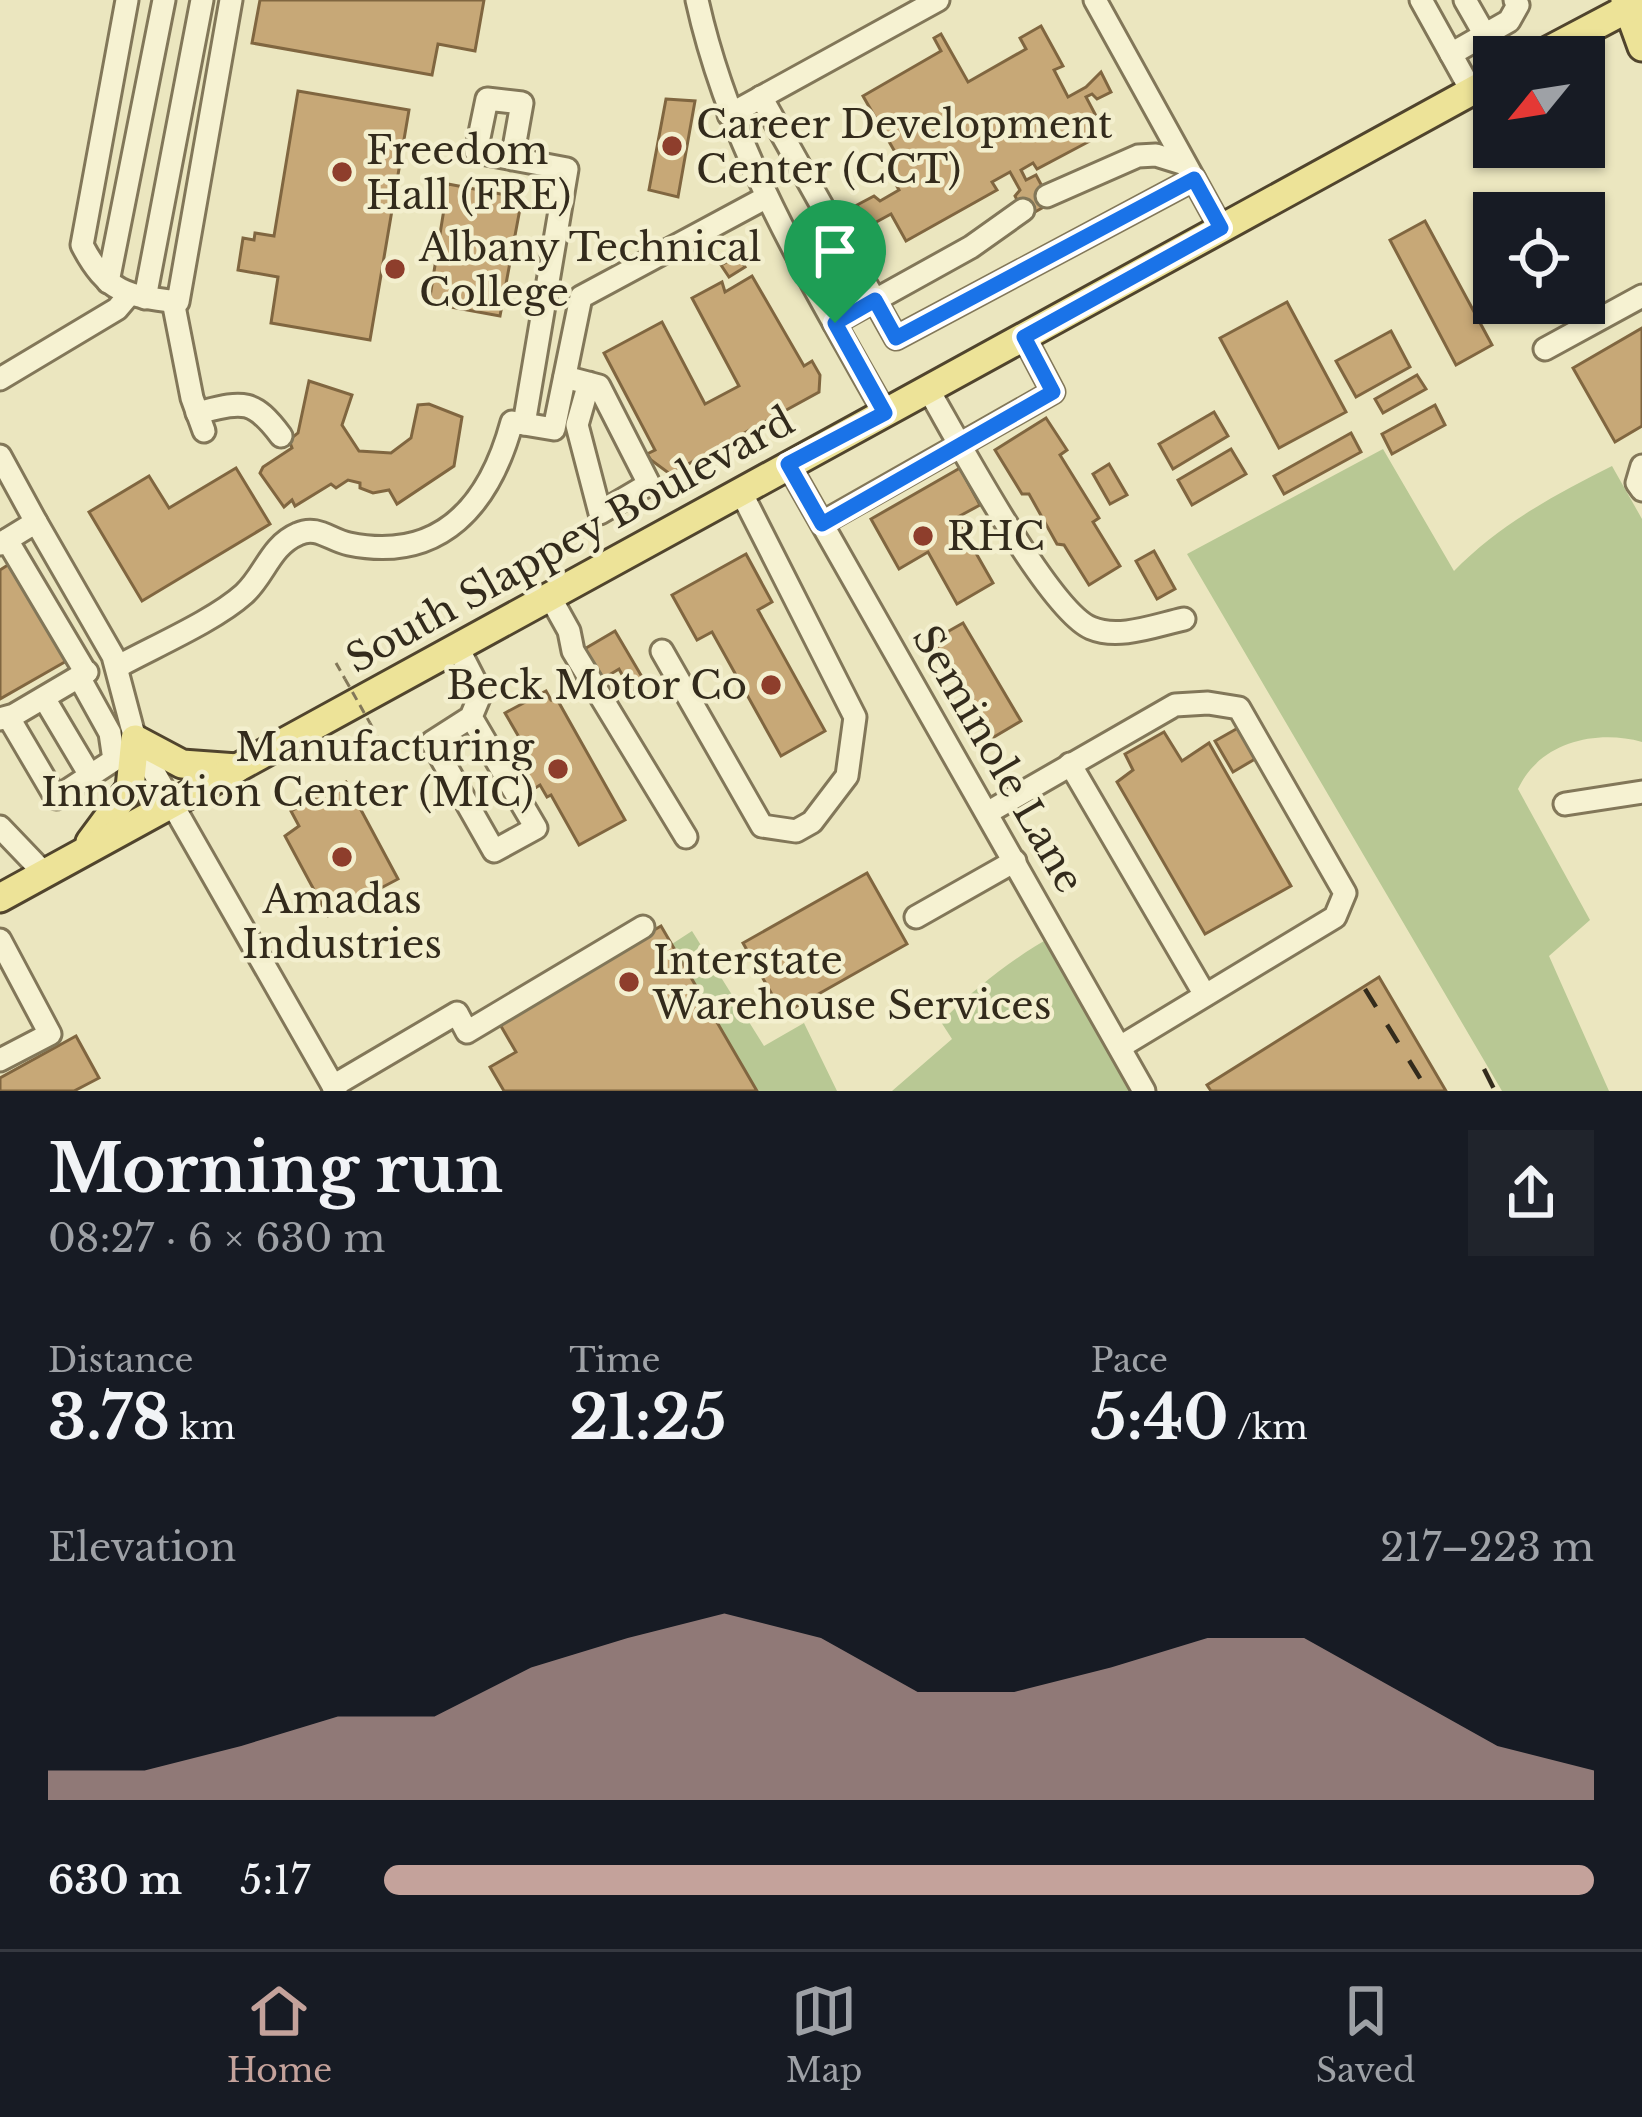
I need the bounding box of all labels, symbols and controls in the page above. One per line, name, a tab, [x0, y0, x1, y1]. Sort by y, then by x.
north arrow	[1473, 36, 1605, 168]
map controls	[1473, 36, 1605, 324]
place label: Career Development Center (CCT)	[696, 100, 1113, 194]
place label: Freedom Hall (FRE)	[366, 126, 571, 220]
marker: Career Development Center (CCT)	[659, 133, 685, 159]
marker: Freedom Hall (FRE)	[329, 159, 355, 185]
button: locate	[1473, 192, 1605, 324]
pin	[784, 200, 886, 323]
icon: arrive	[802, 218, 868, 284]
place label: Albany Technical College	[418, 223, 761, 317]
marker: Albany Technical College	[382, 256, 408, 282]
street label: South Slappey Boulevard	[338, 396, 802, 684]
place label: RHC	[947, 512, 1045, 561]
marker: RHC	[910, 523, 936, 549]
street label: Seminole Lane	[902, 617, 1094, 901]
place label: Beck Motor Co	[446, 661, 747, 710]
marker: Beck Motor Co	[758, 672, 784, 698]
place label: Manufacturing Innovation Center (MIC)	[41, 723, 535, 817]
marker: Manufacturing Innovation Center (MIC)	[545, 756, 571, 782]
marker: Amadas Industries	[329, 844, 355, 870]
place label: Amadas Industries	[242, 875, 442, 969]
place label: Interstate Warehouse Services	[652, 936, 1051, 1030]
marker: Interstate Warehouse Services	[616, 969, 642, 995]
text: Morning run	[48, 1128, 503, 1210]
button: share	[1468, 1130, 1594, 1256]
text: 08:27 · 6 × 630 m	[48, 1214, 385, 1263]
text: Distance	[48, 1340, 194, 1381]
text: Time	[569, 1340, 660, 1381]
text: Pace	[1091, 1340, 1168, 1381]
text: 3.78	[48, 1381, 170, 1455]
text: 21:25	[569, 1381, 726, 1455]
text: 5:40	[1091, 1381, 1229, 1455]
text: km	[170, 1407, 235, 1448]
text: /km	[1229, 1407, 1308, 1448]
text: Elevation	[48, 1523, 236, 1572]
text: 217–223 m	[1380, 1523, 1594, 1572]
text: 630 m	[48, 1856, 182, 1905]
text: 5:17	[240, 1856, 310, 1905]
tab: Home	[227, 1978, 332, 2091]
tab: Map	[786, 1978, 862, 2091]
tab: Saved	[1316, 1978, 1415, 2091]

